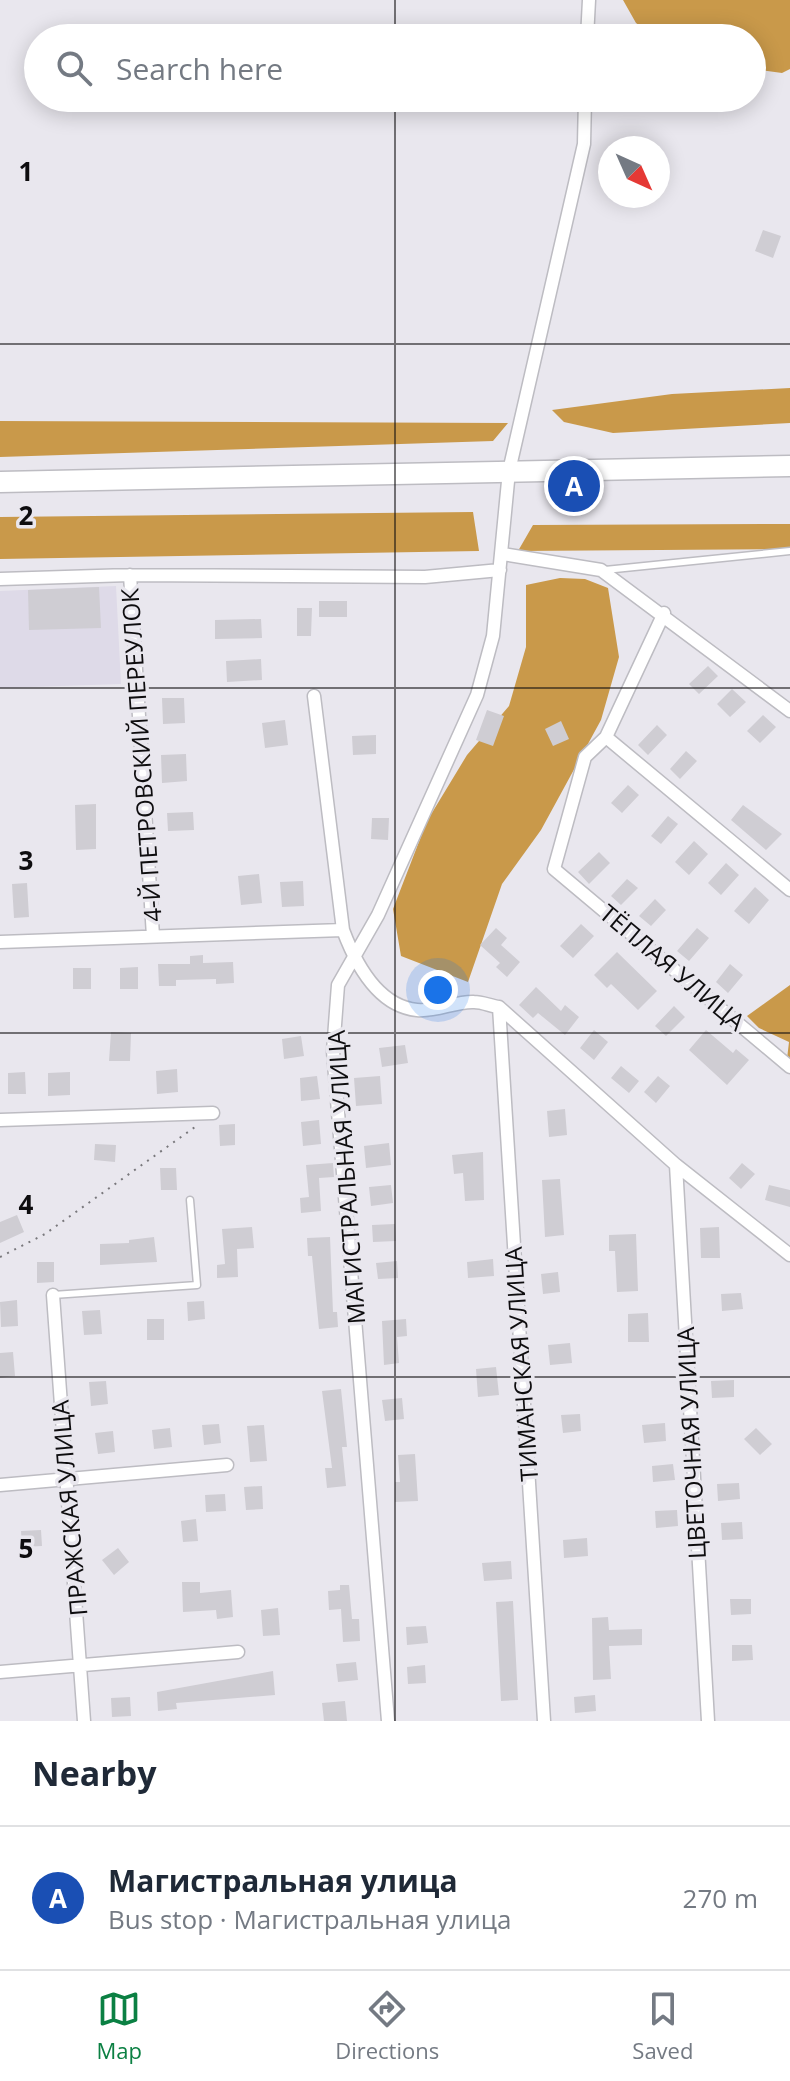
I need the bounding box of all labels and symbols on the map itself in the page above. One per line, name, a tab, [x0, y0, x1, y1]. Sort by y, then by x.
north arrow	[598, 136, 670, 208]
text: 1	[19, 153, 33, 189]
pin: A	[548, 456, 600, 516]
text: 2	[19, 497, 34, 533]
street label: 4-Й ПЕТРОВСКИЙ ПЕРЕУЛОК	[112, 587, 169, 923]
text: 3	[19, 842, 33, 878]
street label: ТЁПЛАЯ УЛИЦА	[593, 896, 753, 1038]
your location	[418, 970, 458, 1010]
street label: МАГИСТРАЛЬНАЯ УЛИЦА	[319, 1028, 372, 1325]
text: 4	[19, 1186, 34, 1222]
street label: ТИМАНСКАЯ УЛИЦА	[496, 1245, 545, 1483]
street label: ЦВЕТОЧНАЯ УЛИЦА	[668, 1325, 713, 1560]
street label: ПРАЖСКАЯ УЛИЦА	[43, 1398, 94, 1617]
text: 5	[19, 1530, 33, 1566]

